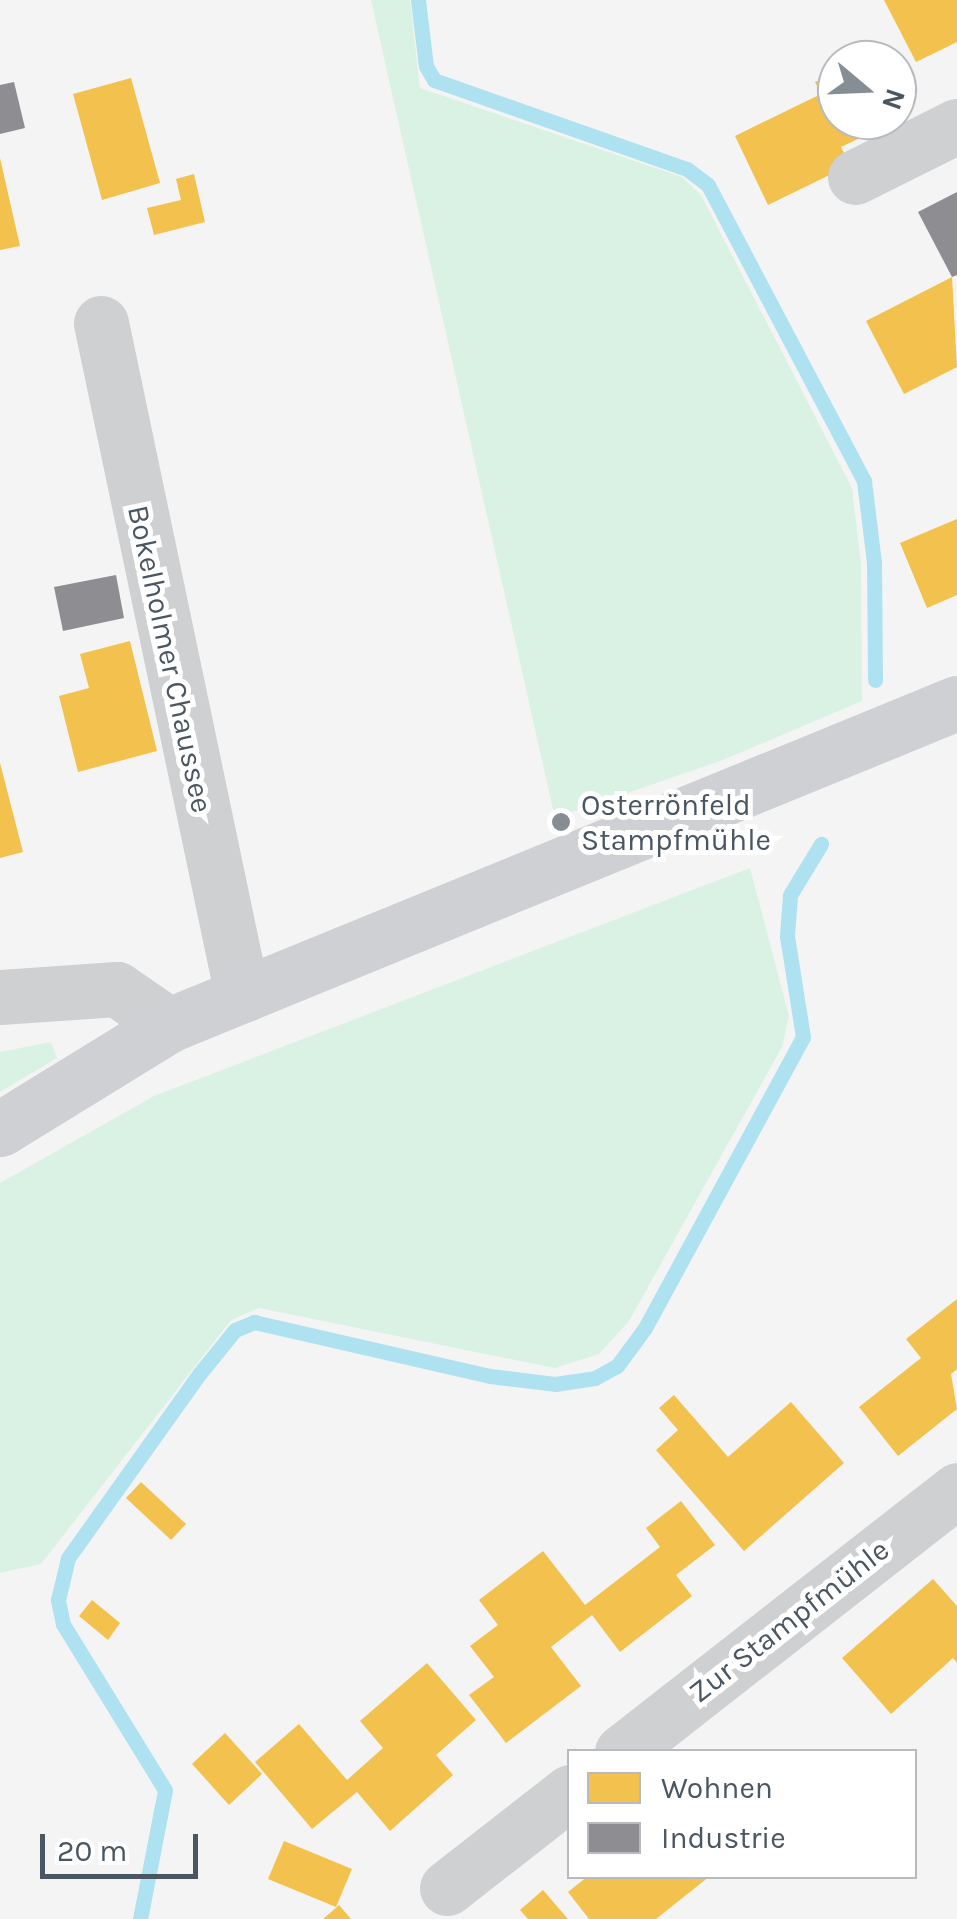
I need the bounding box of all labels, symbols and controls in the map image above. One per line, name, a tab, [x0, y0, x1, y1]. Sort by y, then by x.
north arrow	[817, 40, 917, 140]
text: N	[875, 84, 913, 114]
street label: Bokelholmer Chaussee	[120, 502, 220, 816]
place label: Osterrönfeld Stampfmühle	[581, 787, 771, 858]
marker: Osterrönfeld Stampfmühle	[550, 811, 572, 833]
street label: Zur Stampfmühle	[682, 1532, 896, 1710]
legend	[567, 1749, 917, 1879]
text: Wohnen	[661, 1770, 773, 1806]
scale bar	[45, 1814, 202, 1876]
text: Industrie	[661, 1820, 786, 1856]
text: 20 m	[57, 1833, 127, 1869]

